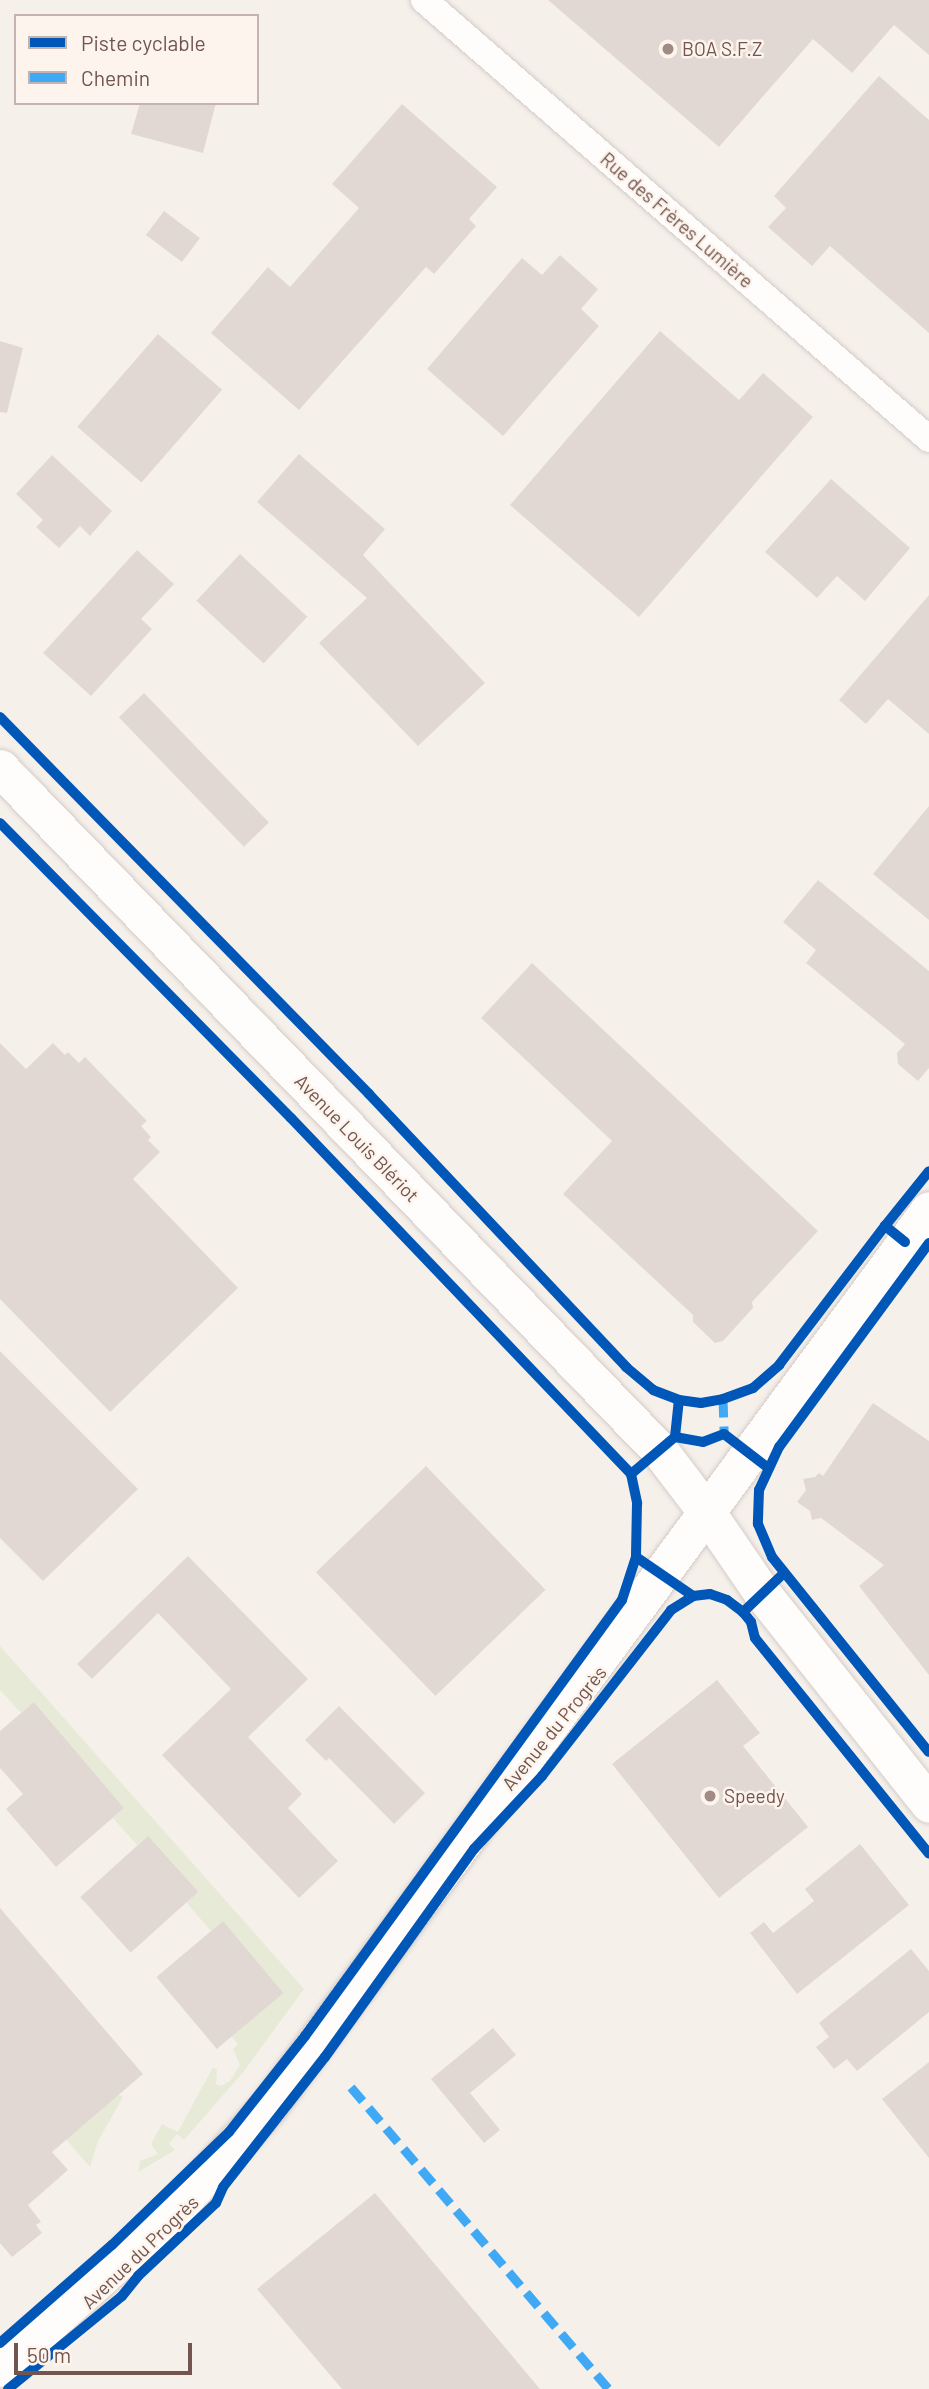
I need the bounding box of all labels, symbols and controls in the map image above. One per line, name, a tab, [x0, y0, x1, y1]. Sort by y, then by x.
legend	[14, 14, 259, 105]
text: Piste cyclable	[81, 30, 206, 55]
place label: BOA S.F.Z	[682, 38, 762, 60]
marker: BOA S.F.Z	[660, 41, 676, 57]
text: Chemin	[81, 65, 150, 90]
street label: Rue des Frères Lumière	[596, 147, 758, 293]
street label: Avenue Louis Blériot	[290, 1069, 424, 1207]
street label: Avenue du Progrès	[497, 1661, 611, 1795]
place label: Speedy	[724, 1785, 785, 1807]
marker: Speedy	[702, 1788, 718, 1804]
street label: Avenue du Progrès	[77, 2191, 203, 2313]
scale bar	[18, 2330, 196, 2374]
text: 50 m	[27, 2342, 71, 2367]

